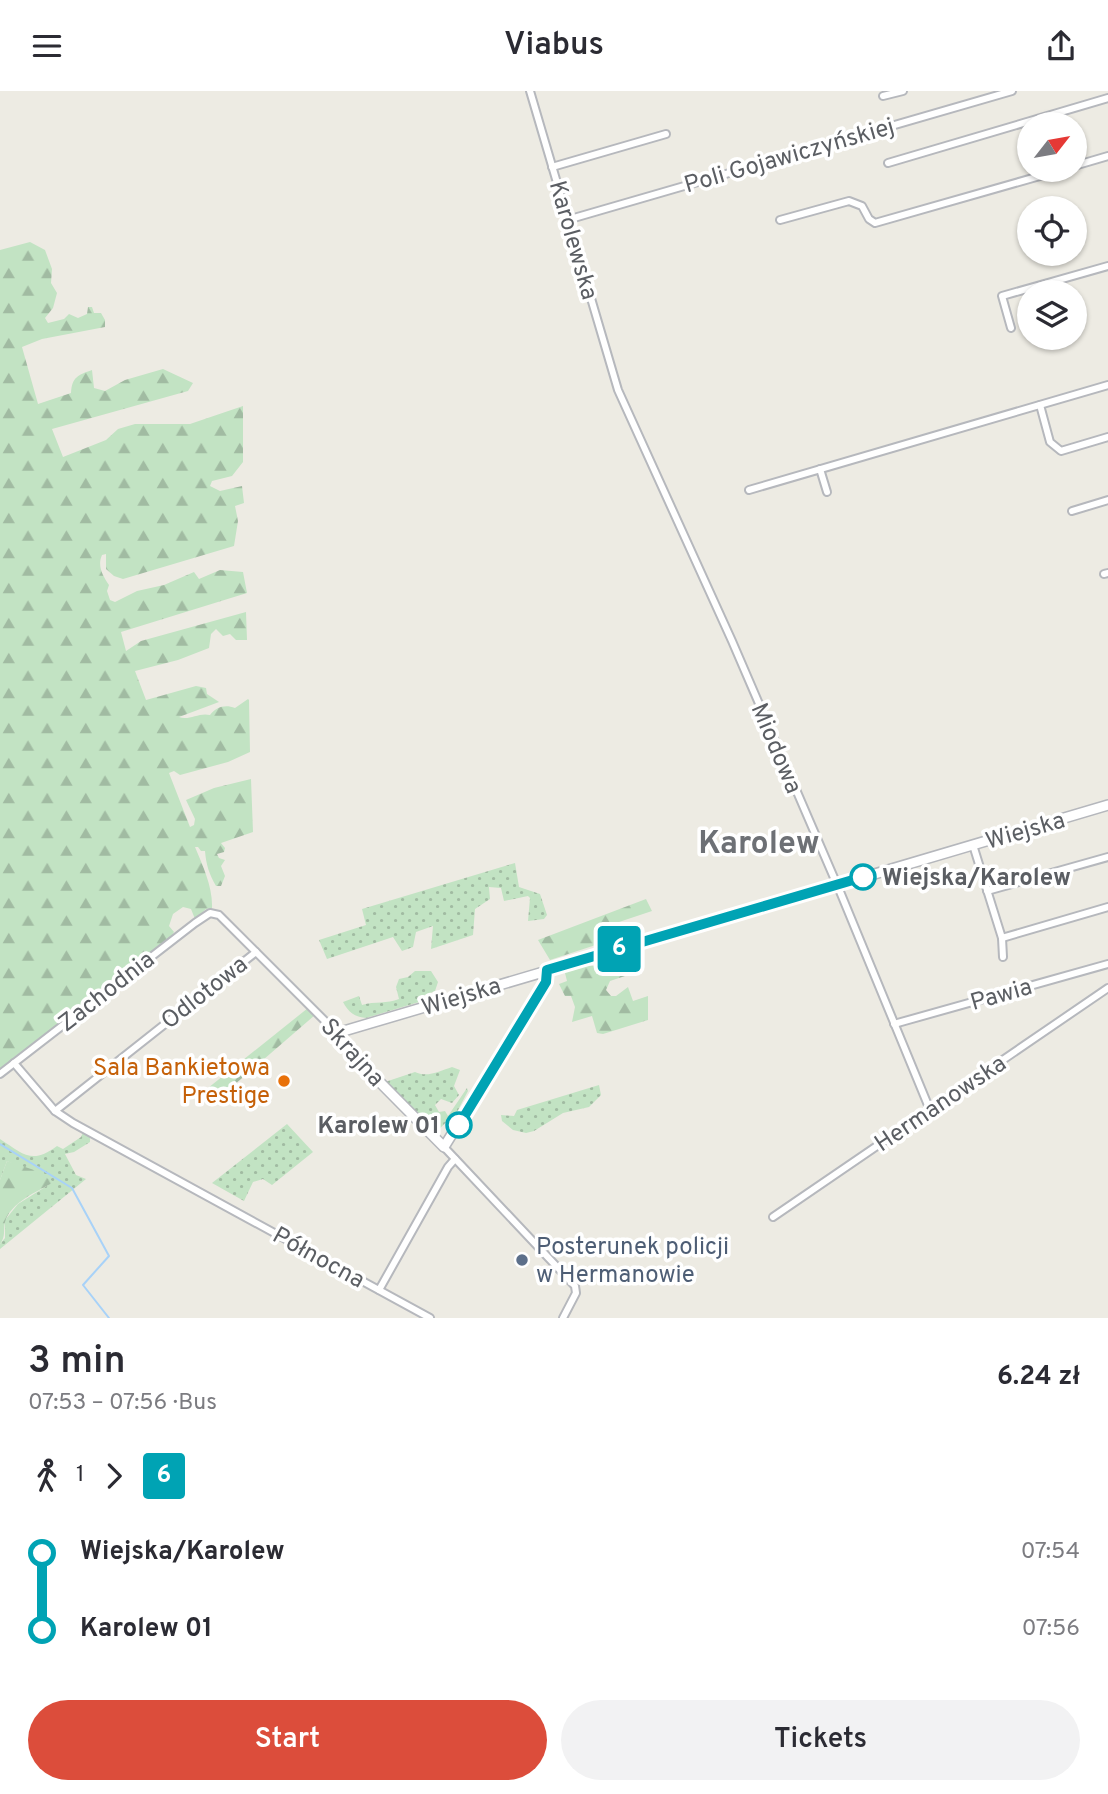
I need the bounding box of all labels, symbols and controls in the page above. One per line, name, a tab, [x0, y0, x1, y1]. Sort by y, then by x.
text: Viabus	[504, 26, 604, 66]
icon: menu	[28, 27, 66, 65]
icon: share	[1042, 27, 1080, 65]
north arrow	[1017, 112, 1087, 182]
map controls	[1017, 112, 1087, 350]
street label: Poli Gojawiczyńskiej	[681, 113, 898, 201]
street label: Karolewska	[541, 178, 603, 304]
button: locate	[1017, 196, 1087, 266]
button: layers	[1017, 280, 1087, 350]
street label: Miodowa	[743, 699, 808, 799]
street label: Wiejska	[982, 806, 1069, 858]
district label: Karolew	[698, 825, 820, 865]
marker: Wiejska/Karolew	[850, 864, 876, 890]
place label: Wiejska/Karolew	[882, 864, 1071, 894]
line badge: 6	[596, 926, 642, 972]
text: 6	[612, 934, 626, 964]
street label: Zachodnia	[53, 946, 161, 1039]
street label: Odlotowa	[156, 950, 255, 1037]
street label: Wiejska	[418, 972, 505, 1024]
street label: Pawia	[967, 973, 1036, 1019]
street label: Skrajna	[313, 1013, 390, 1094]
street label: Hermanowska	[869, 1050, 1013, 1160]
place label: Sala Bankietowa Prestige	[93, 1054, 270, 1112]
marker: Sala Bankietowa Prestige	[276, 1073, 292, 1089]
place label: Karolew 01	[318, 1112, 440, 1142]
marker: Karolew 01	[446, 1112, 472, 1138]
street label: Północna	[267, 1221, 369, 1296]
place label: Posterunek policji w Hermanowie	[536, 1233, 729, 1291]
marker: Posterunek policji w Hermanowie	[514, 1252, 530, 1268]
text: 3 min	[28, 1338, 126, 1387]
text: 6.24 zł	[997, 1361, 1080, 1394]
text: 07:53 – 07:56 · Bus	[28, 1389, 217, 1418]
icon: walk	[28, 1457, 66, 1495]
icon: forward	[95, 1457, 133, 1495]
text: 1	[76, 1461, 85, 1490]
text: 6	[157, 1461, 171, 1491]
text: Wiejska/Karolew	[80, 1536, 285, 1569]
text: 07:54	[1021, 1538, 1080, 1567]
text: Karolew 01	[80, 1613, 213, 1646]
text: 07:56	[1022, 1615, 1080, 1644]
button: Start	[28, 1700, 547, 1780]
button: Tickets	[561, 1700, 1080, 1780]

